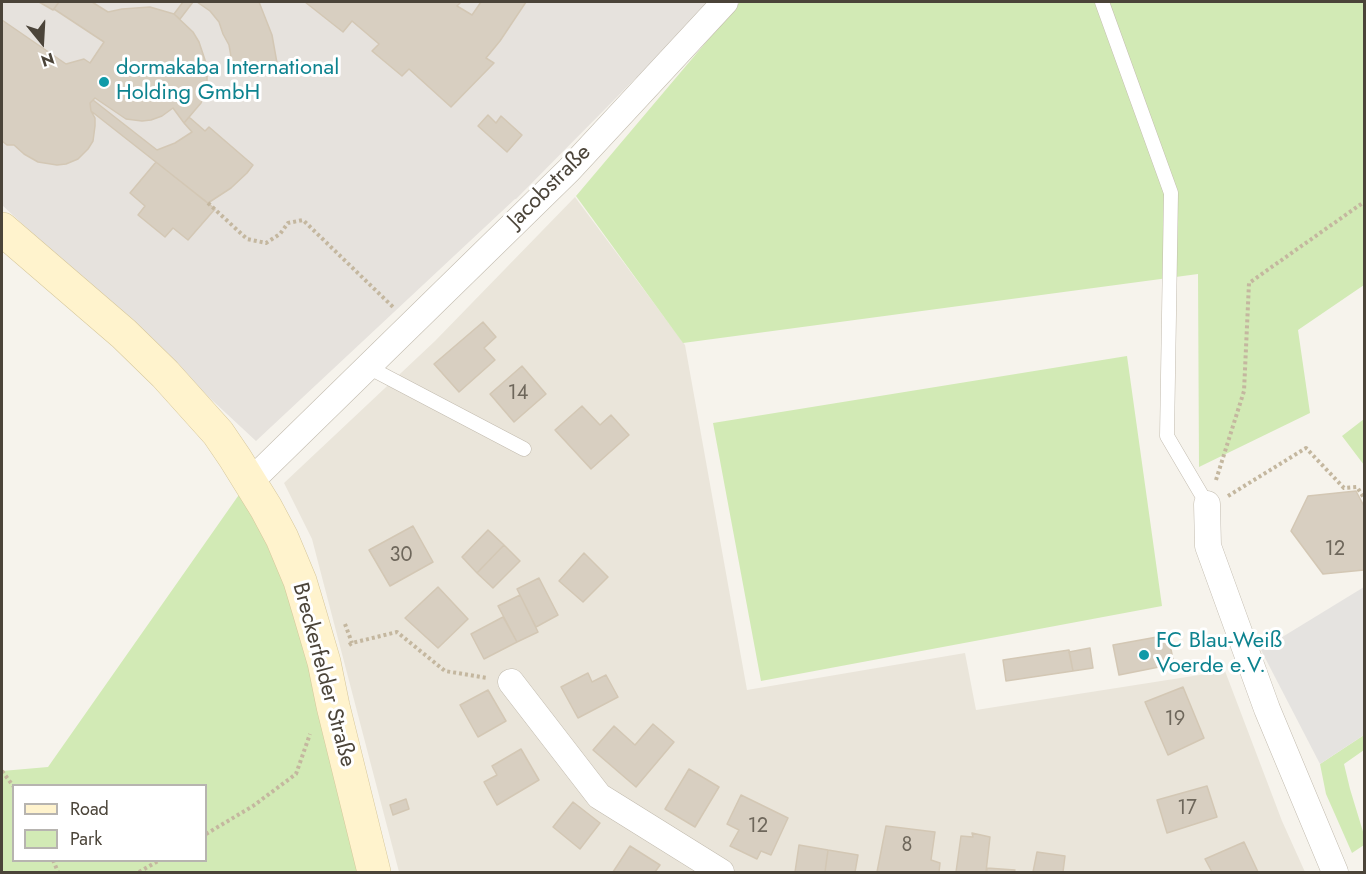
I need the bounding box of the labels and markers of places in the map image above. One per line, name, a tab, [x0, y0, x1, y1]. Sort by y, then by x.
place label: dormakaba International Holding GmbH	[116, 56, 339, 107]
marker: dormakaba International Holding GmbH	[97, 75, 111, 89]
place label: FC Blau-Weiß Voerde e.V.	[1156, 629, 1282, 680]
marker: FC Blau-Weiß Voerde e.V.	[1137, 648, 1151, 662]

